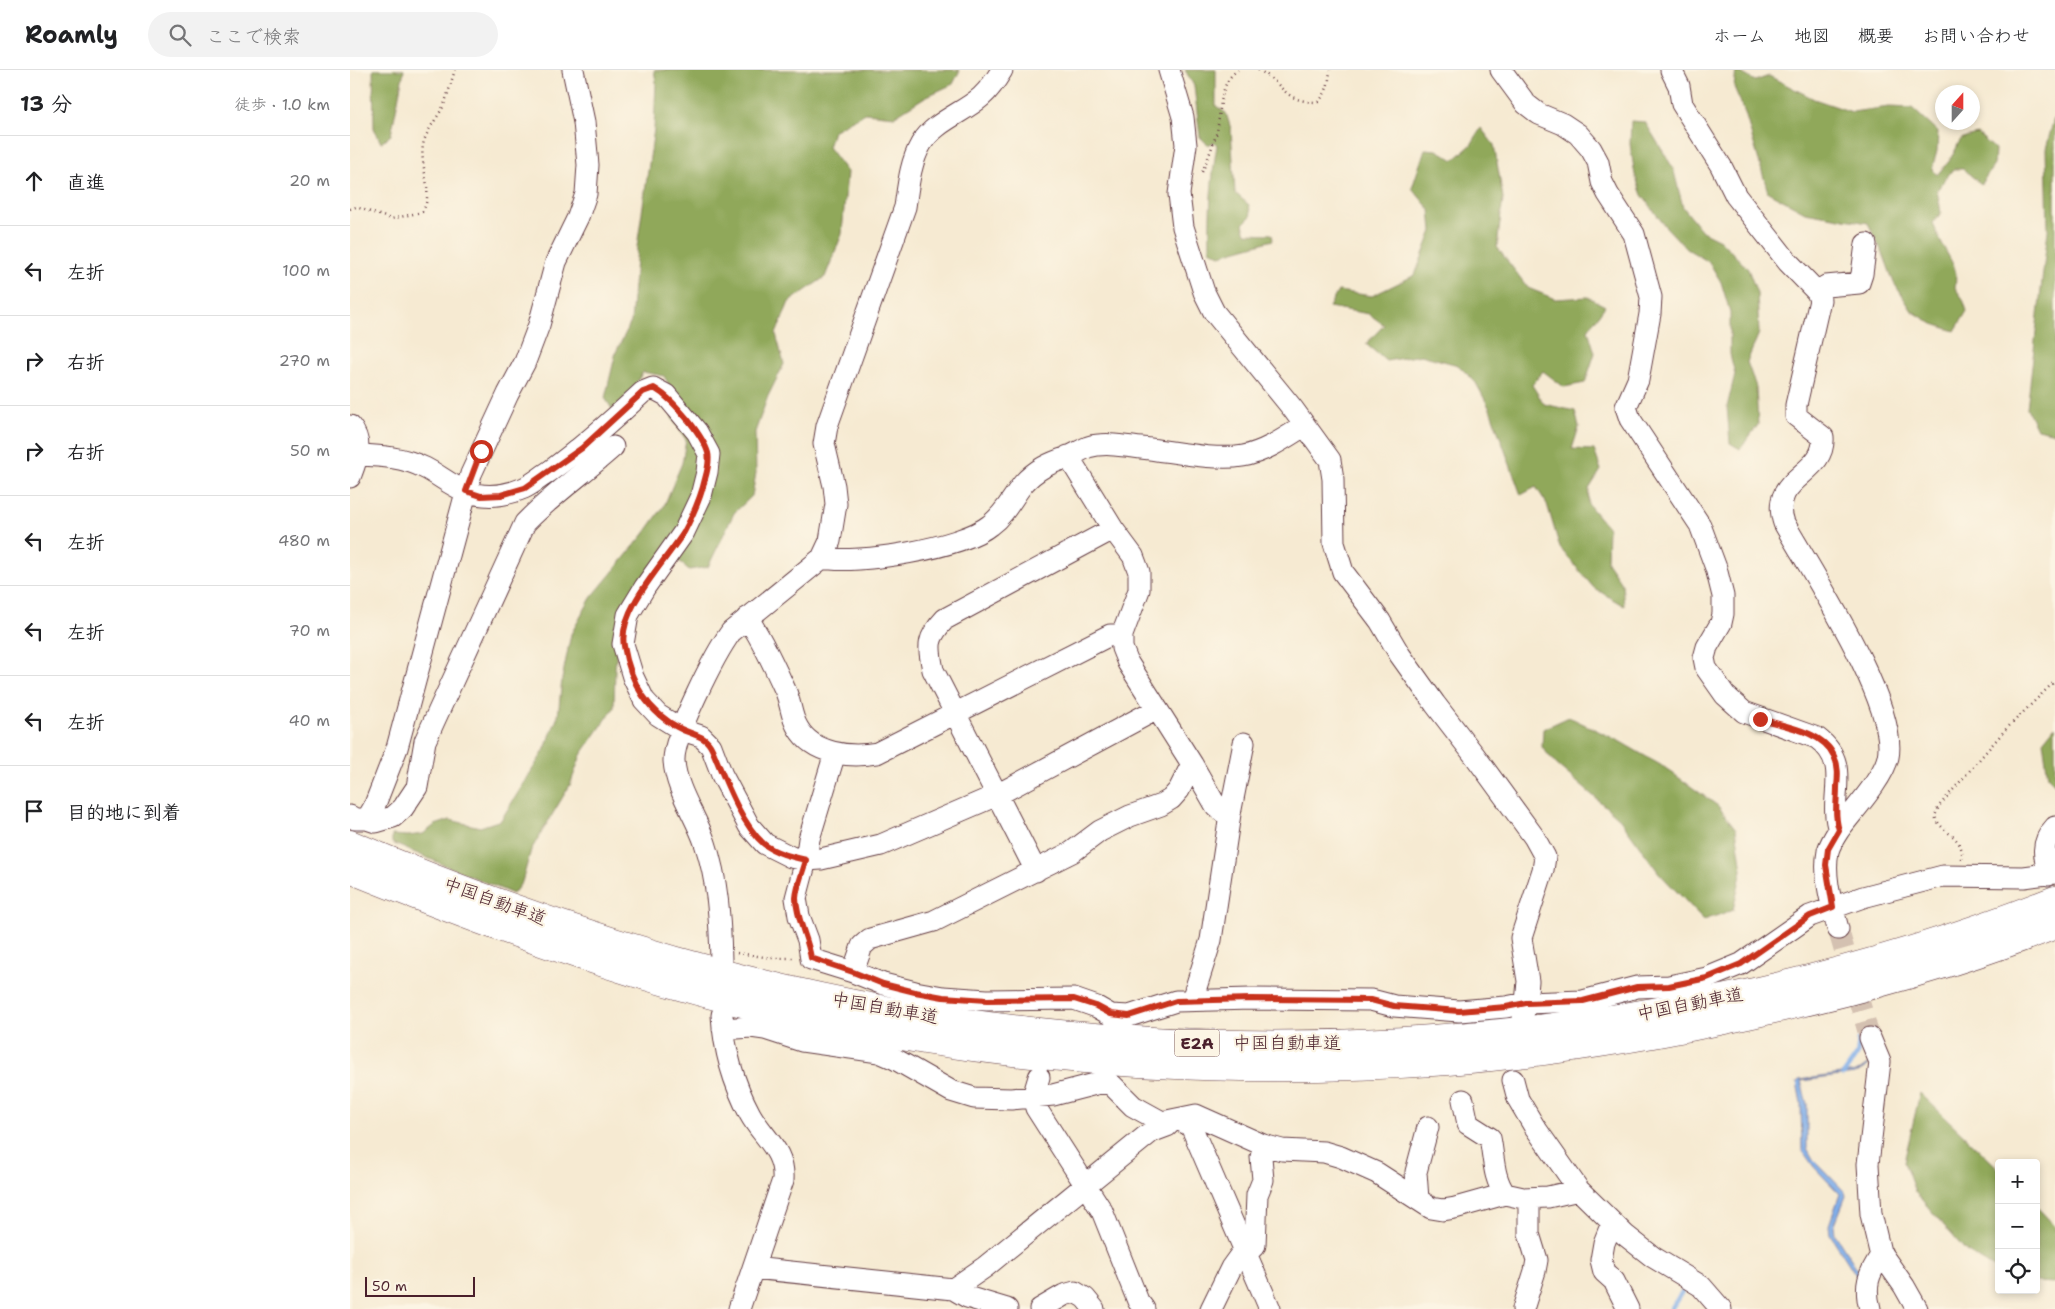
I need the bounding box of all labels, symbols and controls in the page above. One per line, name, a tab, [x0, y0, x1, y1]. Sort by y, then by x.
search box	[148, 12, 498, 57]
text: Roamly	[25, 19, 118, 51]
icon: search	[166, 21, 194, 49]
text: ここで検索	[206, 24, 301, 49]
text: ホーム	[1713, 24, 1766, 48]
text: 地図	[1794, 24, 1830, 48]
text: 概要	[1858, 24, 1894, 48]
text: お問い合わせ	[1922, 24, 2030, 48]
north arrow	[1935, 85, 1980, 130]
text: 13 分	[20, 90, 72, 118]
text: 徒歩 · 1.0 km	[234, 94, 330, 115]
icon: ahead	[20, 167, 48, 195]
text: 直進	[67, 170, 105, 195]
text: 20 m	[289, 170, 330, 191]
icon: left	[20, 257, 48, 285]
text: 左折	[67, 260, 105, 285]
text: 100 m	[282, 260, 330, 281]
icon: right	[20, 347, 48, 375]
text: 右折	[67, 350, 105, 375]
text: 270 m	[279, 350, 330, 371]
icon: right	[20, 437, 48, 465]
text: 右折	[67, 440, 105, 465]
text: 50 m	[290, 440, 330, 461]
route start	[470, 440, 493, 463]
icon: left	[20, 527, 48, 555]
text: 左折	[67, 530, 105, 555]
text: 480 m	[278, 530, 330, 551]
icon: left	[20, 617, 48, 645]
text: 左折	[67, 620, 105, 645]
text: 70 m	[289, 620, 330, 641]
icon: left	[20, 707, 48, 735]
route end	[1749, 708, 1772, 731]
text: 左折	[67, 710, 105, 735]
text: 40 m	[288, 710, 330, 731]
icon: arrive	[20, 797, 48, 825]
text: 目的地に到着	[67, 800, 181, 825]
street label: 中国自動車道	[440, 871, 550, 931]
street label: 中国自動車道	[1635, 982, 1745, 1026]
street label: 中国自動車道	[830, 987, 940, 1029]
road number: E2A	[1174, 1030, 1220, 1056]
street label: 中国自動車道	[1233, 1031, 1341, 1055]
map controls	[1995, 1159, 2040, 1294]
button: +	[1995, 1159, 2040, 1204]
button: −	[1995, 1204, 2040, 1249]
button: locate	[1995, 1249, 2040, 1294]
scale bar	[365, 1274, 475, 1297]
text: 50 m	[372, 1277, 407, 1295]

